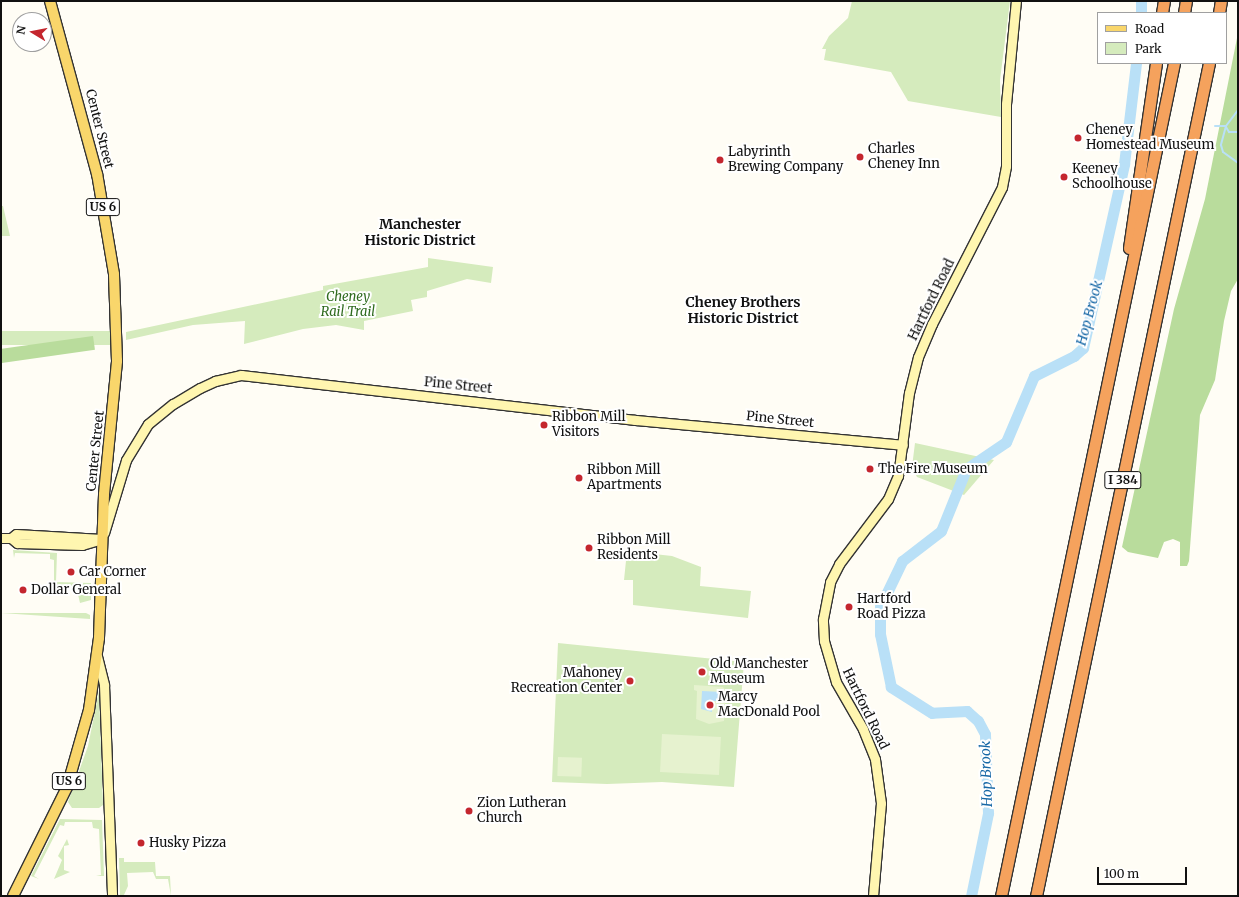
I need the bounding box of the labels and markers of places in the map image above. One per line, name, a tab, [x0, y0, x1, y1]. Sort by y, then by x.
place label: Cheney Homestead Museum	[1086, 123, 1214, 154]
marker: Cheney Homestead Museum	[1073, 133, 1083, 143]
place label: Charles Cheney Inn	[868, 142, 940, 173]
place label: Labyrinth Brewing Company	[728, 145, 843, 176]
marker: Charles Cheney Inn	[855, 152, 865, 162]
marker: Labyrinth Brewing Company	[715, 155, 725, 165]
place label: Keeney Schoolhouse	[1072, 162, 1152, 193]
marker: Keeney Schoolhouse	[1059, 172, 1069, 182]
place label: Ribbon Mill Visitors	[552, 410, 625, 441]
marker: Ribbon Mill Visitors	[539, 420, 549, 430]
place label: The Fire Museum	[878, 461, 988, 477]
place label: Ribbon Mill Apartments	[587, 463, 662, 494]
marker: The Fire Museum	[865, 464, 875, 474]
marker: Ribbon Mill Apartments	[574, 473, 584, 483]
place label: Ribbon Mill Residents	[597, 533, 670, 564]
marker: Ribbon Mill Residents	[584, 543, 594, 553]
place label: Car Corner	[79, 564, 146, 580]
marker: Car Corner	[66, 567, 76, 577]
place label: Dollar General	[31, 582, 121, 598]
marker: Dollar General	[18, 585, 28, 595]
place label: Hartford Road Pizza	[857, 592, 926, 623]
marker: Hartford Road Pizza	[844, 602, 854, 612]
place label: Old Manchester Museum	[710, 657, 808, 688]
place label: Mahoney Recreation Center	[511, 666, 622, 697]
marker: Old Manchester Museum	[697, 667, 707, 677]
marker: Mahoney Recreation Center	[625, 676, 635, 686]
place label: Marcy MacDonald Pool	[718, 690, 820, 721]
marker: Marcy MacDonald Pool	[705, 700, 715, 710]
place label: Zion Lutheran Church	[477, 796, 566, 827]
marker: Zion Lutheran Church	[464, 806, 474, 816]
place label: Husky Pizza	[149, 835, 226, 851]
marker: Husky Pizza	[136, 838, 146, 848]

